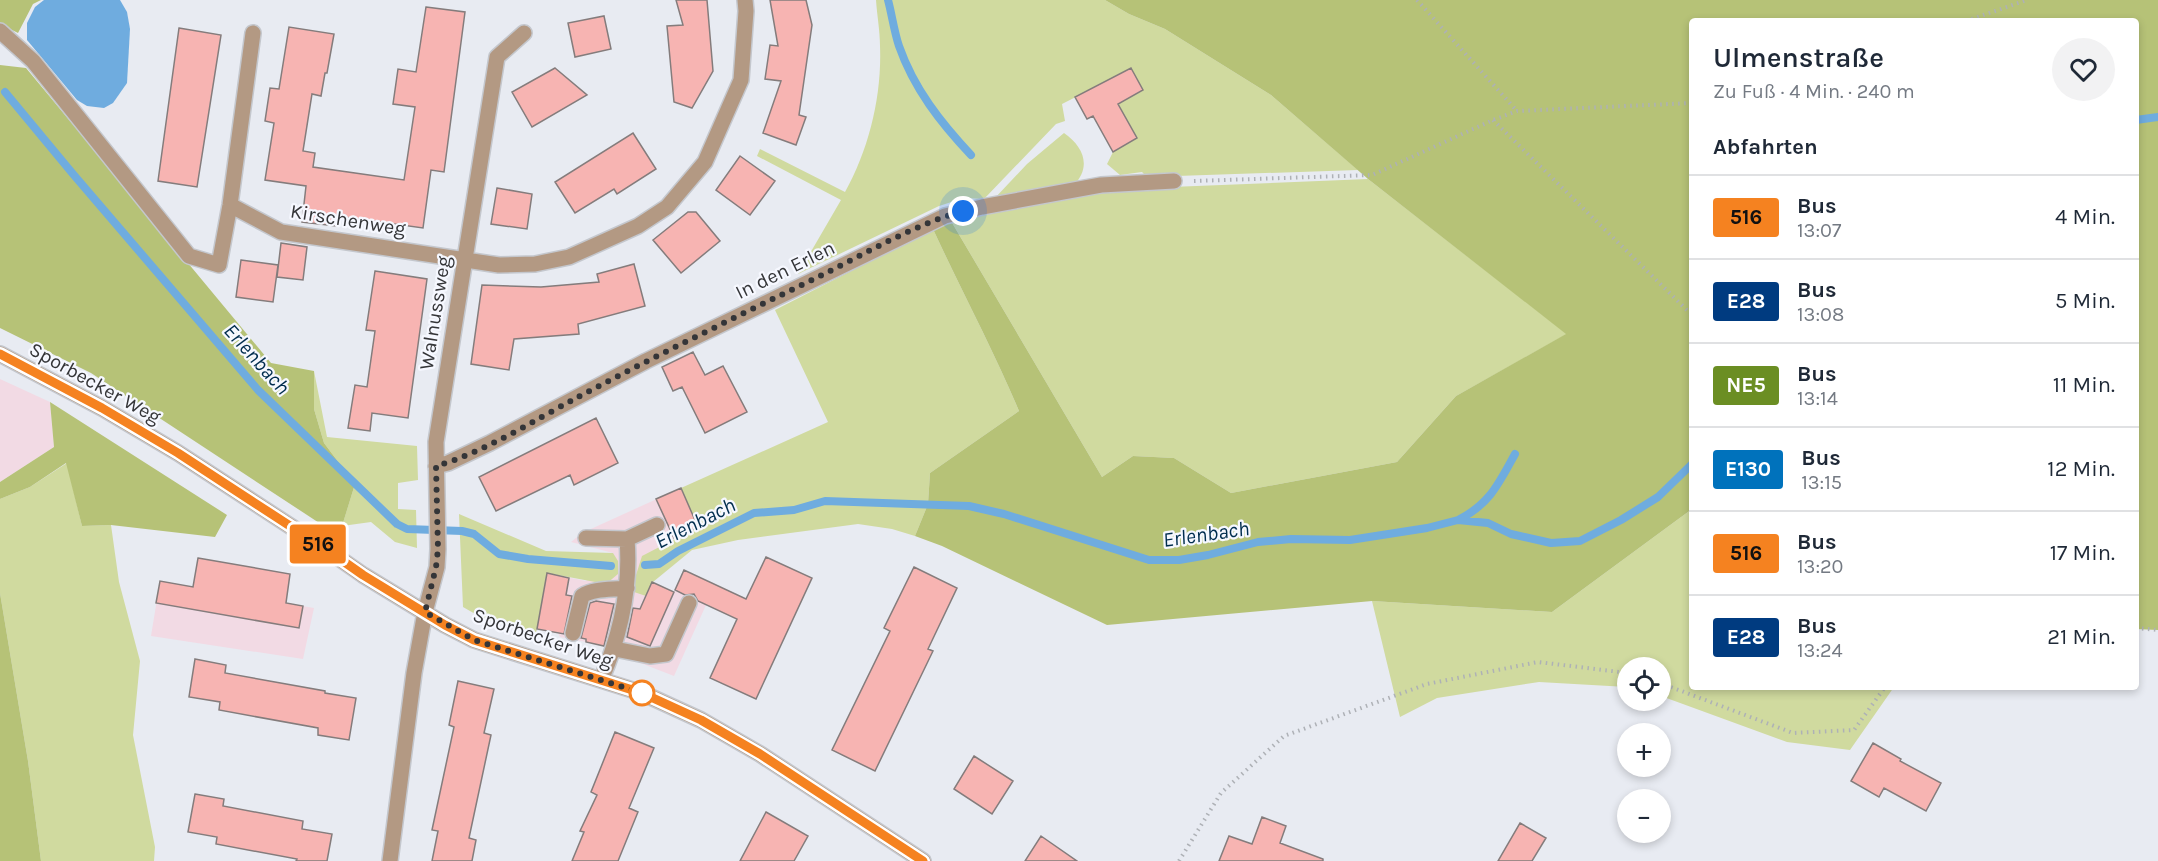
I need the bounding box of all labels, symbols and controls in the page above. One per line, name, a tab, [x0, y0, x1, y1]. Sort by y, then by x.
button: heart	[2052, 38, 2115, 101]
text: Ulmenstraße	[1713, 41, 1884, 74]
text: Zu Fuß · 4 Min. · 240 m	[1713, 80, 1915, 103]
text: Abfahrten	[1713, 134, 1818, 160]
text: Bus	[1797, 193, 1837, 219]
your location	[948, 196, 978, 226]
street label: Kirschenweg	[289, 200, 407, 240]
text: 4 Min.	[2055, 204, 2115, 230]
text: 516	[1730, 205, 1762, 229]
text: 13:07	[1797, 219, 1841, 242]
street label: In den Erlen	[732, 236, 838, 304]
street label: Walnussweg	[415, 254, 455, 372]
text: Bus	[1797, 277, 1837, 303]
text: 5 Min.	[2055, 288, 2115, 314]
text: E28	[1727, 289, 1765, 313]
text: 13:08	[1797, 303, 1844, 326]
water label: Erlenbach	[219, 319, 295, 399]
street label: Sporbecker Weg	[25, 337, 165, 429]
text: Bus	[1797, 361, 1837, 387]
text: 11 Min.	[2053, 372, 2115, 398]
text: NE5	[1726, 373, 1766, 397]
text: 13:14	[1797, 387, 1838, 410]
text: Bus	[1801, 445, 1841, 471]
text: 12 Min.	[2047, 456, 2115, 482]
text: E130	[1725, 457, 1771, 481]
text: 13:15	[1801, 471, 1842, 494]
water label: Erlenbach	[651, 493, 739, 553]
water label: Erlenbach	[1161, 516, 1251, 552]
line badge: 516	[284, 524, 352, 564]
text: Bus	[1797, 529, 1837, 555]
text: 516	[302, 532, 334, 556]
text: 17 Min.	[2050, 540, 2115, 566]
text: 516	[1730, 541, 1762, 565]
text: 13:20	[1797, 555, 1844, 578]
street label: Sporbecker Weg	[470, 603, 616, 673]
text: Bus	[1797, 613, 1837, 639]
text: 21 Min.	[2047, 624, 2115, 650]
text: E28	[1727, 625, 1765, 649]
text: 13:24	[1797, 639, 1843, 662]
map controls	[1617, 657, 1671, 843]
button: locate	[1617, 657, 1671, 711]
unlabelled marker	[629, 680, 655, 706]
button: +	[1617, 723, 1671, 777]
button: −	[1617, 789, 1671, 843]

